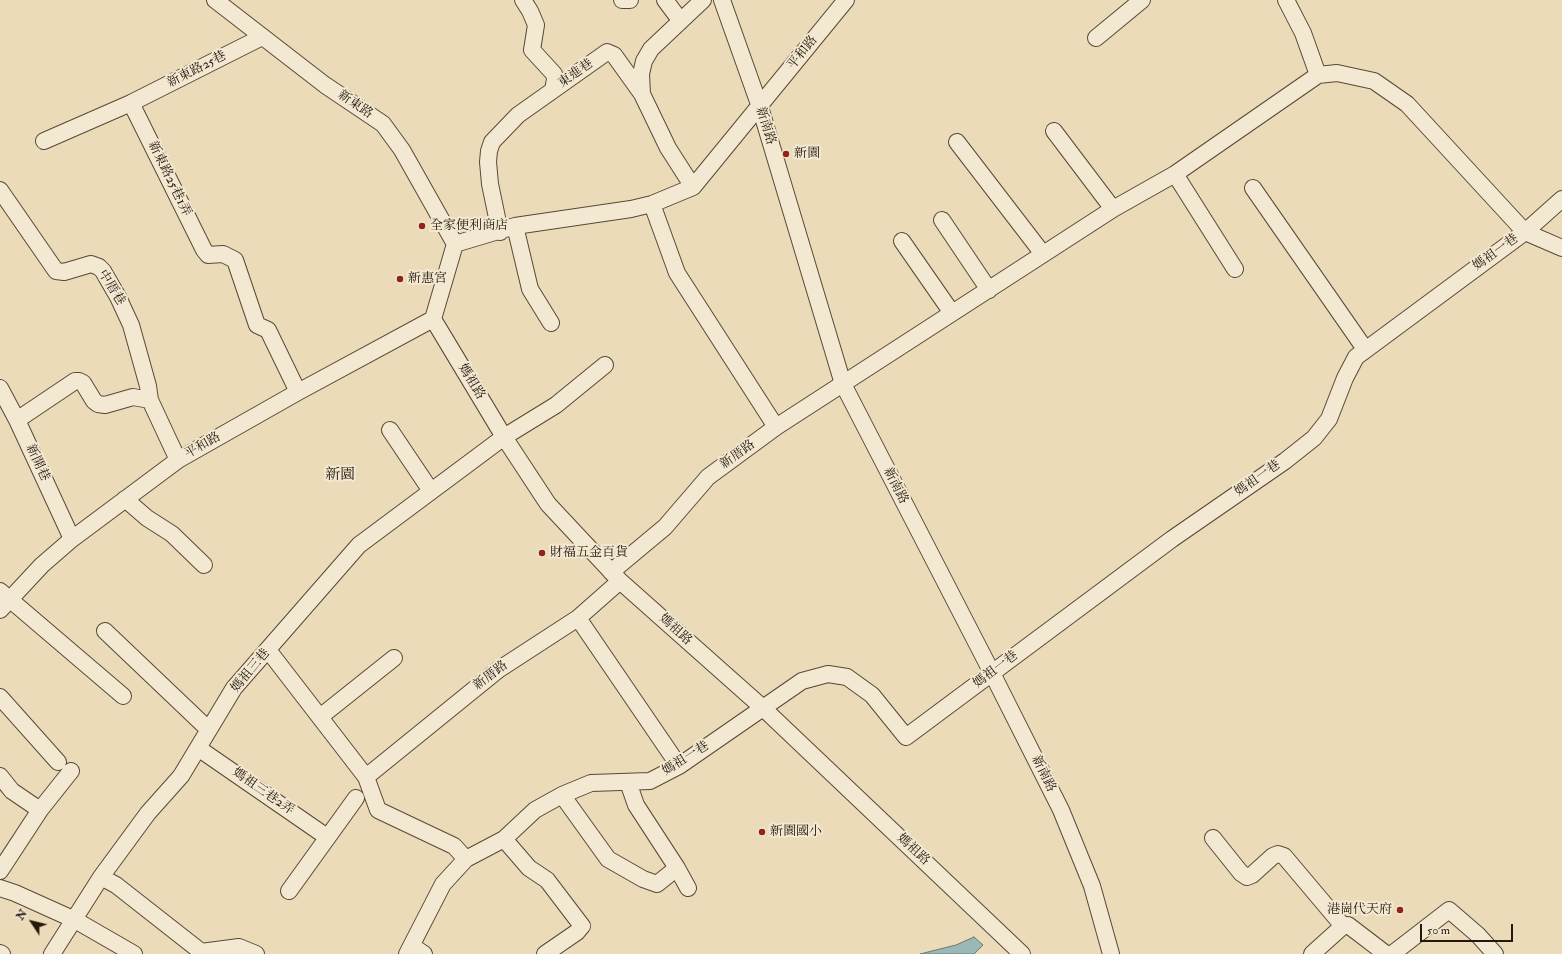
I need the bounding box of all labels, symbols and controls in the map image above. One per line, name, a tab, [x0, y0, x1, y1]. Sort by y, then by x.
street label: 平和路	[785, 33, 821, 73]
street label: 新東路25巷	[165, 48, 229, 92]
street label: 東進巷	[556, 56, 596, 92]
street label: 新東路	[334, 88, 376, 122]
street label: 新南路	[752, 105, 778, 147]
street label: 新東路25巷1弄	[144, 139, 194, 219]
place label: 新園	[794, 146, 820, 162]
marker: 新園	[781, 149, 791, 159]
place label: 全家便利商店	[430, 218, 508, 234]
marker: 全家便利商店	[417, 221, 427, 231]
street label: 媽祖一巷	[1470, 231, 1522, 275]
street label: 中厝巷	[94, 267, 128, 309]
place label: 新惠宮	[408, 271, 447, 287]
marker: 新惠宮	[395, 274, 405, 284]
street label: 媽祖路	[454, 361, 488, 403]
street label: 平和路	[182, 429, 224, 463]
street label: 新厝路	[718, 437, 758, 473]
street label: 新開巷	[22, 442, 52, 484]
street label: 媽祖一巷	[1232, 458, 1284, 500]
street label: 新南路	[879, 465, 911, 507]
district label: 新園	[325, 467, 355, 485]
place label: 財福五金百貨	[550, 545, 628, 561]
marker: 財福五金百貨	[537, 548, 547, 558]
street label: 媽祖路	[655, 611, 695, 649]
street label: 媽祖三巷	[228, 646, 274, 696]
street label: 媽祖一巷	[971, 648, 1021, 692]
street label: 新厝路	[471, 658, 511, 694]
street label: 媽祖一巷	[660, 739, 712, 779]
street label: 新南路	[1027, 753, 1059, 795]
street label: 媽祖三巷2弄	[229, 765, 297, 819]
place label: 新園國小	[770, 824, 822, 840]
marker: 新園國小	[757, 827, 767, 837]
street label: 媽祖路	[893, 831, 933, 869]
north arrow	[12, 902, 52, 942]
place label: 港崗代天府	[1327, 902, 1392, 918]
marker: 港崗代天府	[1395, 905, 1405, 915]
text: N	[14, 907, 30, 923]
scale bar	[1422, 916, 1515, 942]
text: 50 m	[1427, 923, 1450, 938]

